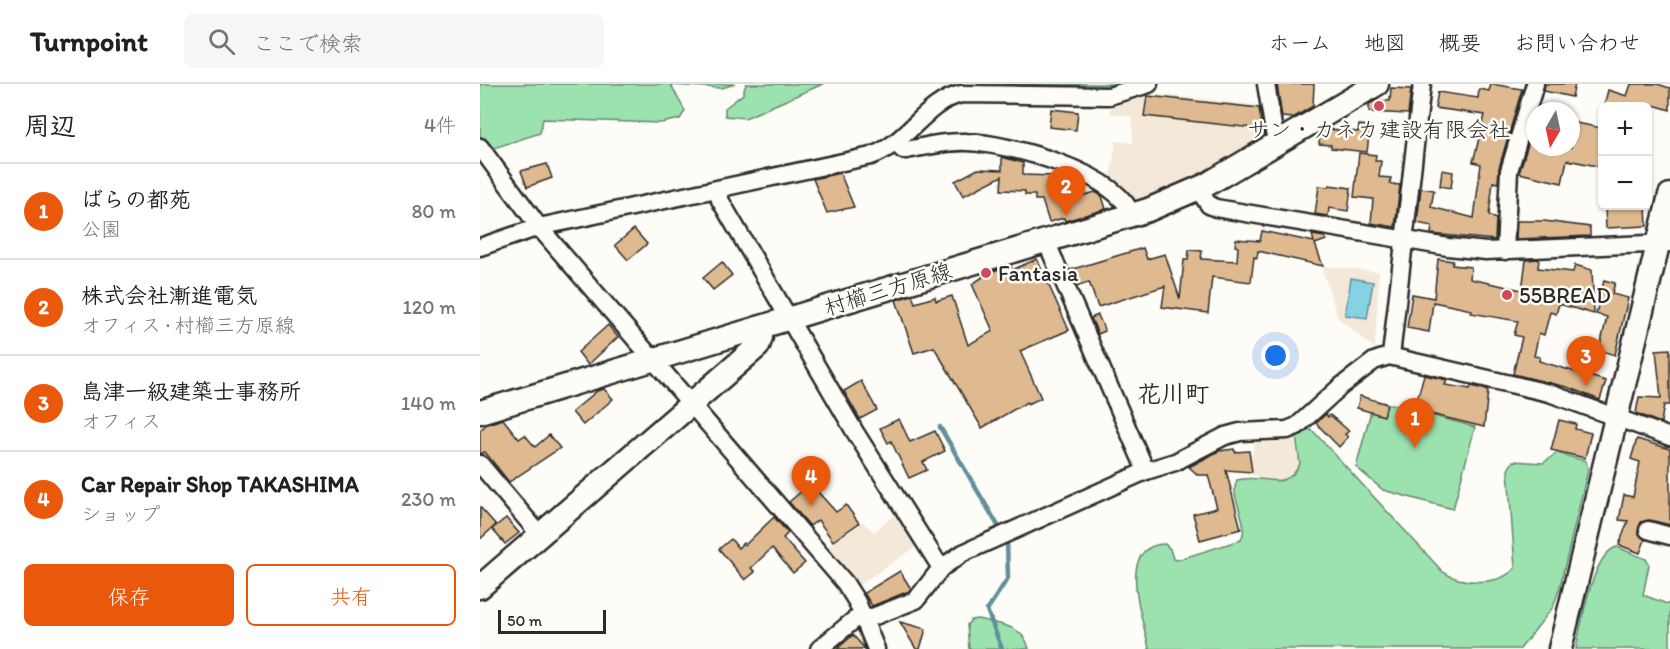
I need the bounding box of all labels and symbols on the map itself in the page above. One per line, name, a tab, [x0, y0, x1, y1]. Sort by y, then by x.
marker: サン・カネカ建設有限会社	[1372, 99, 1386, 113]
north arrow	[1526, 102, 1580, 156]
place label: サン・カネカ建設有限会社	[1247, 116, 1511, 143]
pin: 2	[1046, 166, 1086, 216]
street label: 村櫛三方原線	[821, 257, 955, 321]
place label: Fantasia	[998, 260, 1079, 287]
marker: Fantasia	[979, 266, 993, 280]
place label: 55BREAD	[1519, 282, 1611, 309]
marker: 55BREAD	[1500, 288, 1514, 302]
pin: 3	[1566, 336, 1606, 386]
your location	[1261, 341, 1290, 370]
district label: 花川町	[1137, 379, 1209, 408]
pin: 1	[1396, 398, 1434, 448]
pin: 4	[792, 456, 830, 506]
scale bar	[498, 607, 606, 634]

